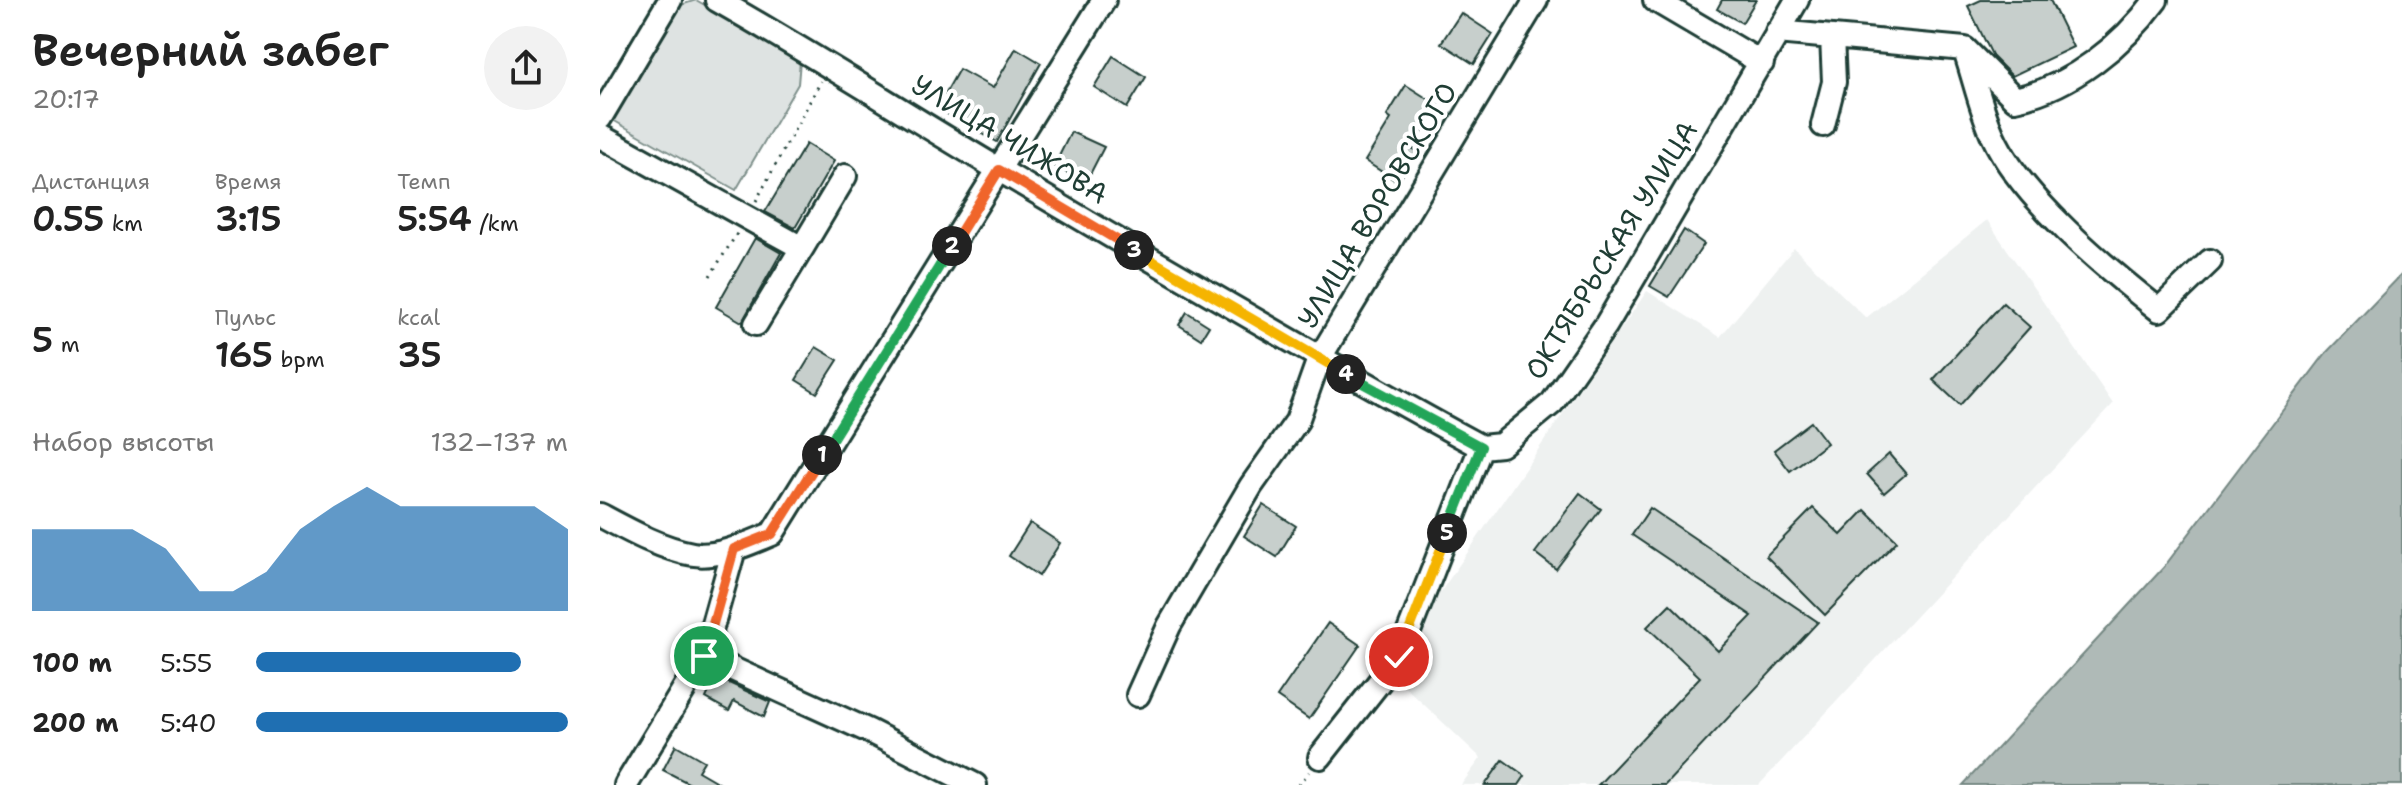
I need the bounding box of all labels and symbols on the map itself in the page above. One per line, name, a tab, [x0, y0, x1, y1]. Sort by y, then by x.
street label: УЛИЦА ЧИЖОВА	[905, 65, 1115, 213]
street label: УЛИЦА ВОРОВСКОГО	[1288, 75, 1466, 335]
street label: ОКТЯБРЬСКАЯ УЛИЦА	[1516, 113, 1706, 387]
pin: 2	[932, 226, 972, 266]
pin: 3	[1114, 230, 1154, 270]
pin: 4	[1326, 354, 1366, 394]
pin: 1	[802, 435, 842, 475]
pin: 5	[1427, 513, 1467, 553]
pin	[670, 622, 738, 690]
pin	[1365, 623, 1433, 691]

